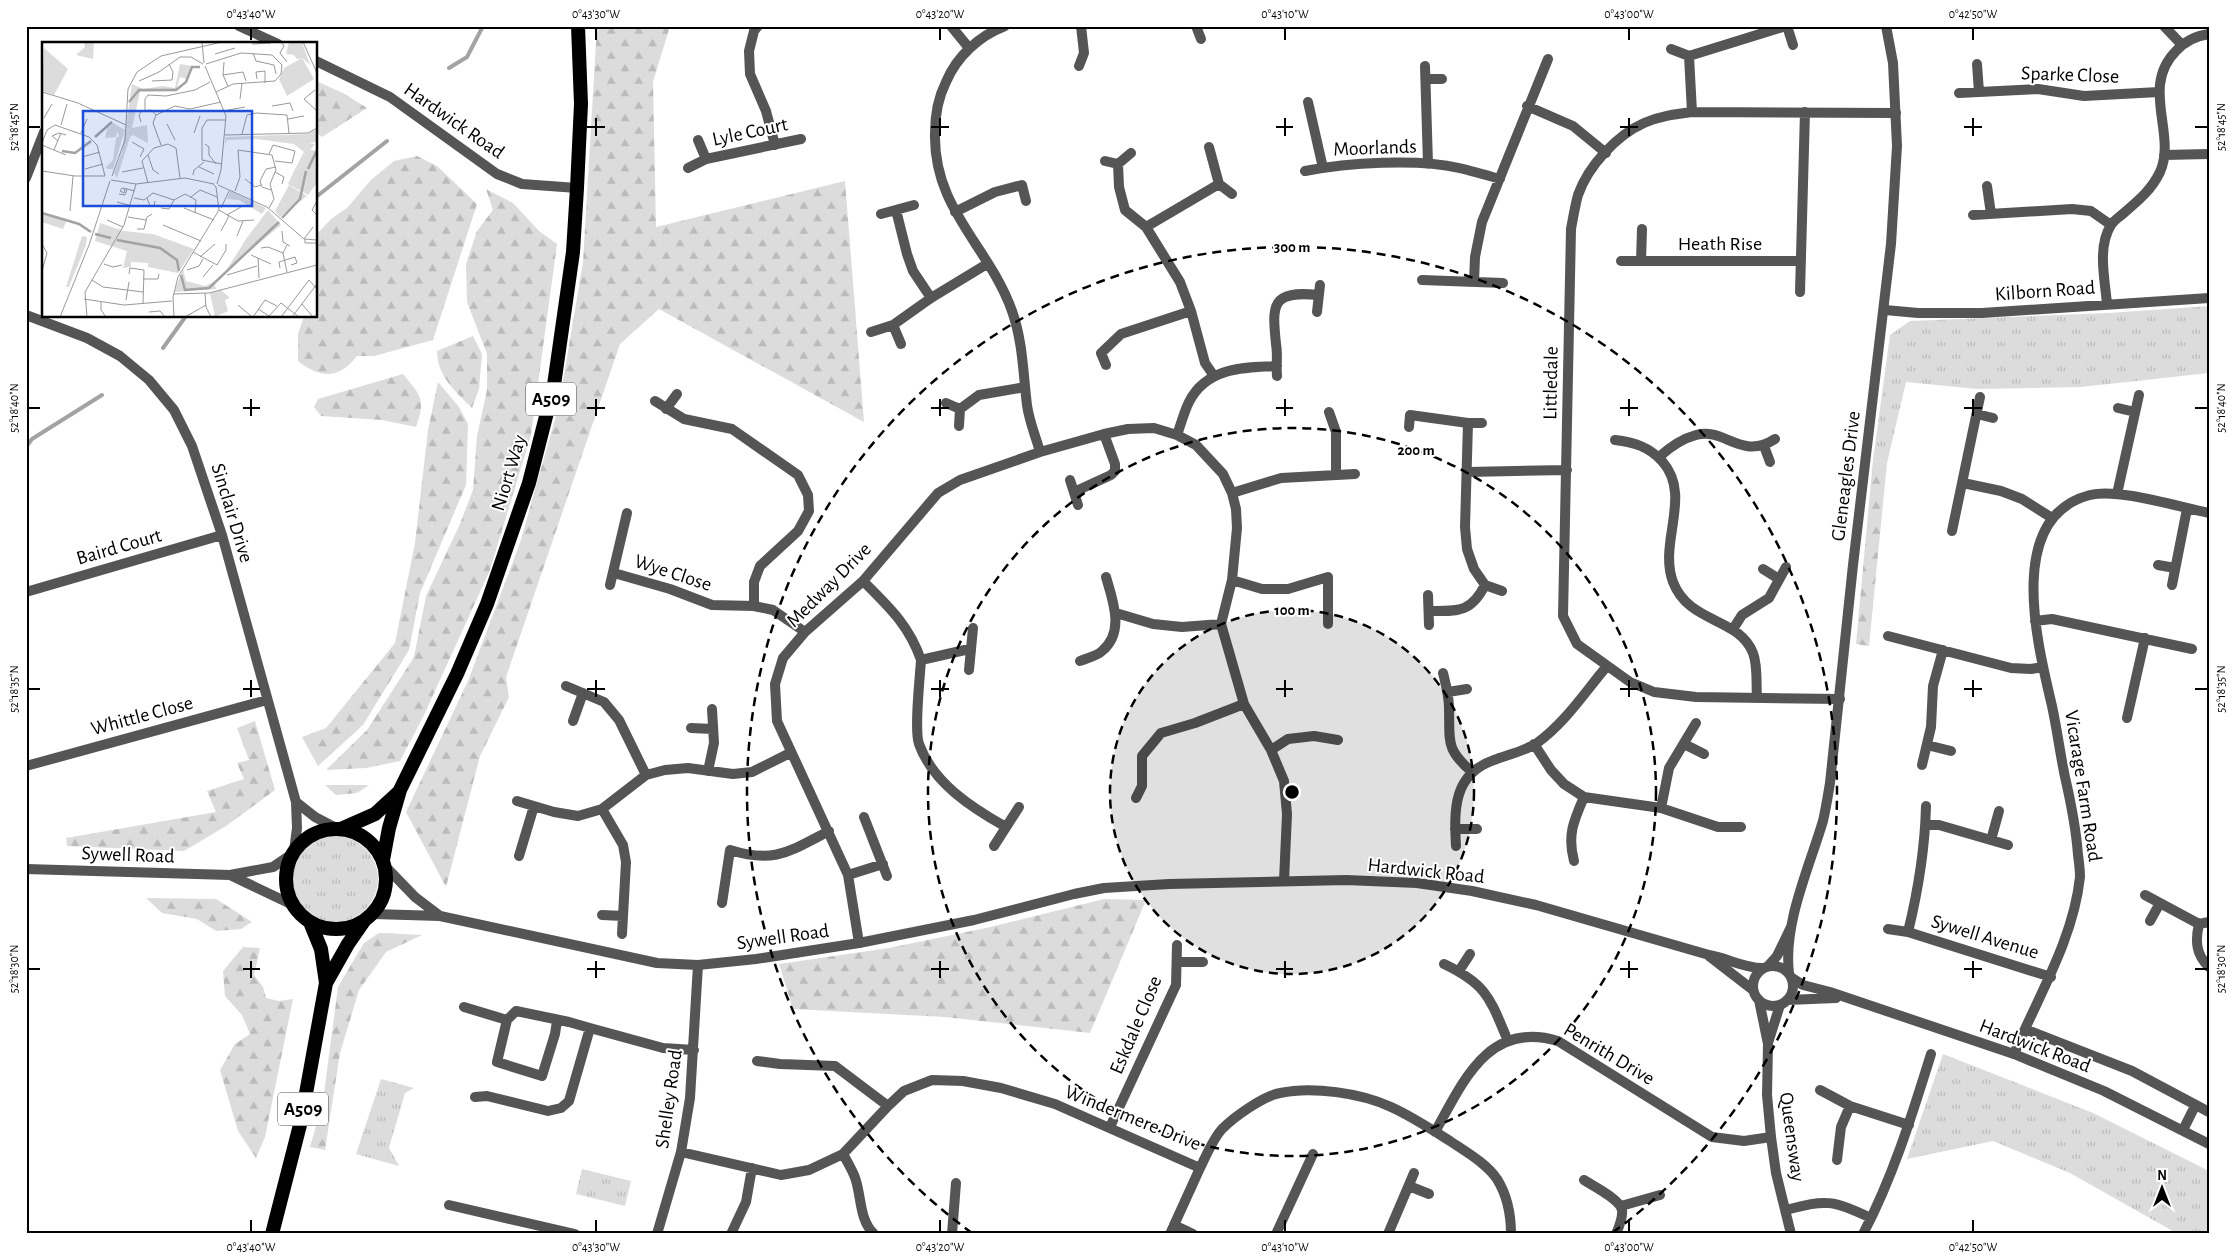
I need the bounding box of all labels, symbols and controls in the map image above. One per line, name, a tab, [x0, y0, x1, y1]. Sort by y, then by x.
text: 0°43'40"W	[227, 8, 276, 20]
text: 0°43'30"W	[572, 8, 620, 20]
text: 0°43'20"W	[916, 8, 965, 20]
text: 0°43'10"W	[1261, 8, 1309, 20]
text: 0°43'00"W	[1604, 8, 1654, 20]
text: 0°42'50"W	[1949, 8, 1998, 20]
inset map	[42, 42, 318, 318]
street label: Sparke Close	[2021, 63, 2119, 87]
street label: Hardwick Road	[400, 79, 508, 163]
text: 52°18'45"N	[8, 103, 20, 151]
text: 52°18'45"N	[2215, 103, 2227, 151]
street label: Lyle Court	[711, 114, 790, 150]
street label: Moorlands	[1333, 137, 1417, 159]
street label: Heath Rise	[1678, 234, 1762, 254]
text: 300 m	[1274, 240, 1310, 255]
street label: Kilborn Road	[1994, 278, 2096, 304]
street label: Littledale	[1540, 346, 1562, 420]
road number: A509	[526, 382, 576, 416]
text: 52°18'40"N	[8, 383, 20, 433]
text: 52°18'40"N	[2215, 383, 2227, 433]
street label: Gleneagles Drive	[1828, 410, 1864, 542]
street label: Niort Way	[488, 432, 530, 513]
text: 200 m	[1397, 443, 1435, 458]
street label: Sinclair Drive	[207, 461, 257, 565]
street label: Baird Court	[74, 525, 164, 569]
street label: Medway Drive	[783, 539, 875, 631]
street label: Wye Close	[632, 551, 714, 595]
text: 100 m	[1274, 603, 1310, 618]
text: 52°18'35"N	[8, 665, 20, 713]
text: 52°18'35"N	[2215, 665, 2227, 713]
street label: Whittle Close	[89, 693, 195, 739]
street label: Vicarage Farm Road	[2061, 709, 2105, 863]
centre of rings	[1283, 783, 1301, 801]
street label: Sywell Road	[81, 843, 175, 867]
street label: Hardwick Road	[1367, 855, 1485, 887]
street label: Sywell Avenue	[1929, 911, 2041, 963]
street label: Sywell Road	[736, 921, 830, 953]
text: 52°18'30"N	[8, 945, 20, 993]
text: 52°18'30"N	[2215, 945, 2227, 993]
street label: Eskdale Close	[1106, 973, 1166, 1077]
street label: Hardwick Road	[1977, 1016, 2093, 1076]
street label: Penrith Drive	[1560, 1019, 1658, 1089]
street label: Shelley Road	[652, 1048, 686, 1150]
street label: Windermere Drive	[1062, 1082, 1204, 1154]
street label: Queensway	[1776, 1091, 1808, 1183]
road number: A509	[278, 1092, 328, 1126]
north arrow	[2138, 1162, 2188, 1212]
text: N	[2157, 1169, 2167, 1183]
text: 0°43'40"W	[227, 1241, 276, 1253]
text: 0°43'30"W	[572, 1241, 620, 1253]
text: 0°43'20"W	[916, 1241, 965, 1253]
text: 0°43'10"W	[1261, 1241, 1309, 1253]
text: 0°43'00"W	[1604, 1241, 1654, 1253]
text: 0°42'50"W	[1949, 1241, 1998, 1253]

